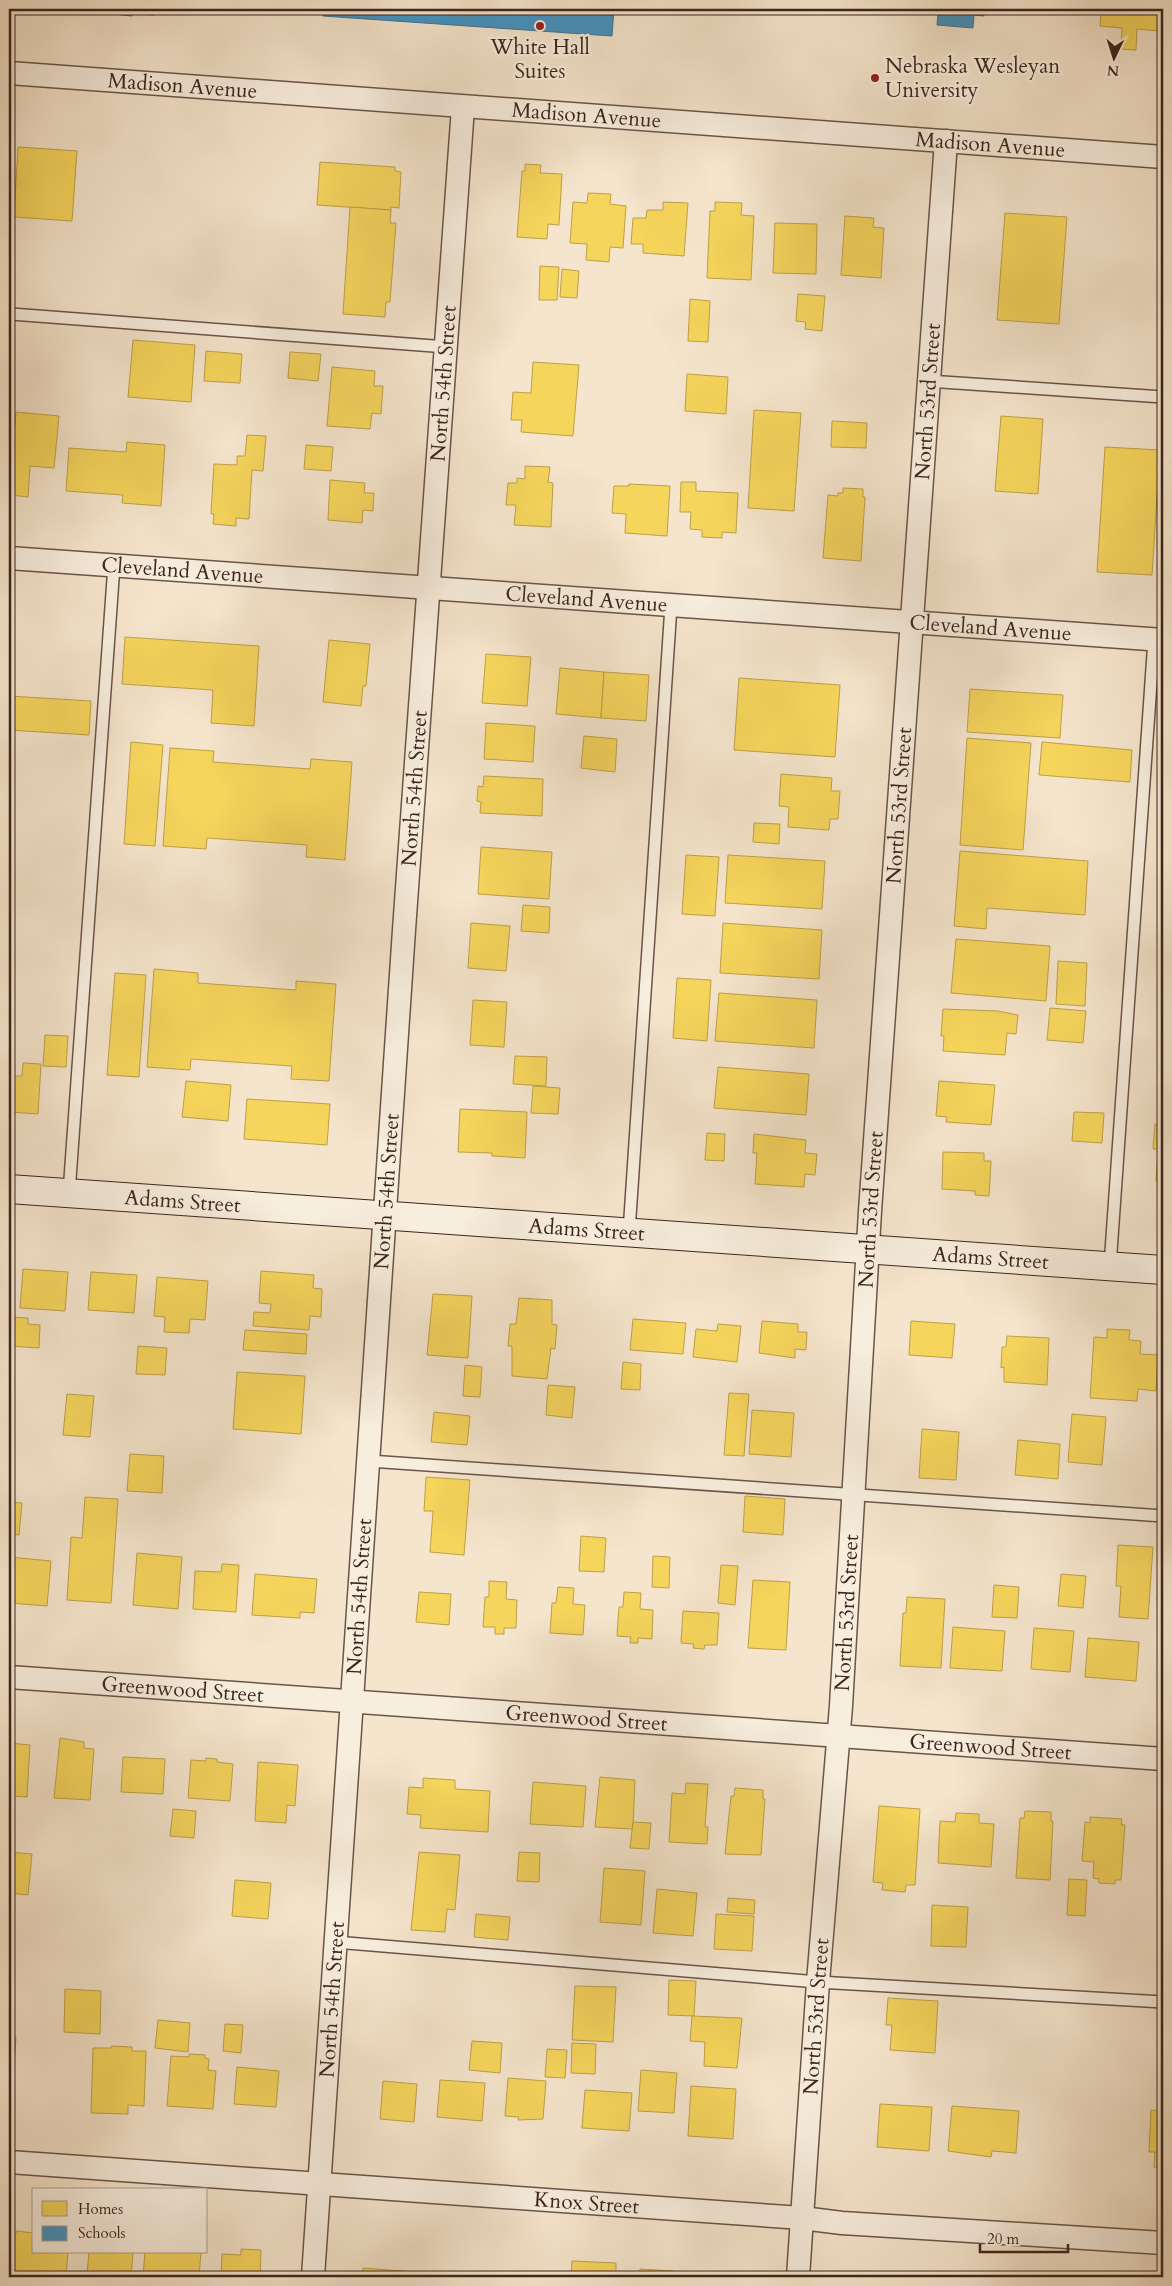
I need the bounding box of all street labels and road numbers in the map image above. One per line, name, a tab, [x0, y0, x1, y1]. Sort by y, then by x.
street label: Madison Avenue	[107, 66, 258, 106]
street label: Madison Avenue	[511, 95, 662, 135]
street label: Madison Avenue	[915, 125, 1066, 164]
street label: North 54th Street	[423, 304, 463, 463]
street label: North 53rd Street	[907, 322, 948, 481]
street label: Cleveland Avenue	[101, 550, 265, 591]
street label: Cleveland Avenue	[504, 579, 669, 619]
street label: Cleveland Avenue	[908, 608, 1073, 648]
street label: North 54th Street	[394, 709, 434, 868]
street label: North 53rd Street	[879, 726, 919, 885]
street label: North 54th Street	[367, 1112, 406, 1271]
street label: North 53rd Street	[851, 1130, 890, 1289]
street label: Adams Street	[124, 1183, 242, 1220]
street label: Adams Street	[528, 1211, 646, 1248]
street label: Adams Street	[932, 1239, 1050, 1276]
street label: North 54th Street	[339, 1517, 379, 1676]
street label: North 53rd Street	[827, 1533, 866, 1692]
street label: Greenwood Street	[101, 1669, 265, 1710]
street label: Greenwood Street	[505, 1698, 669, 1738]
street label: Greenwood Street	[909, 1727, 1073, 1767]
street label: North 54th Street	[312, 1920, 352, 2079]
street label: North 53rd Street	[796, 1937, 836, 2096]
street label: Knox Street	[533, 2185, 641, 2221]

